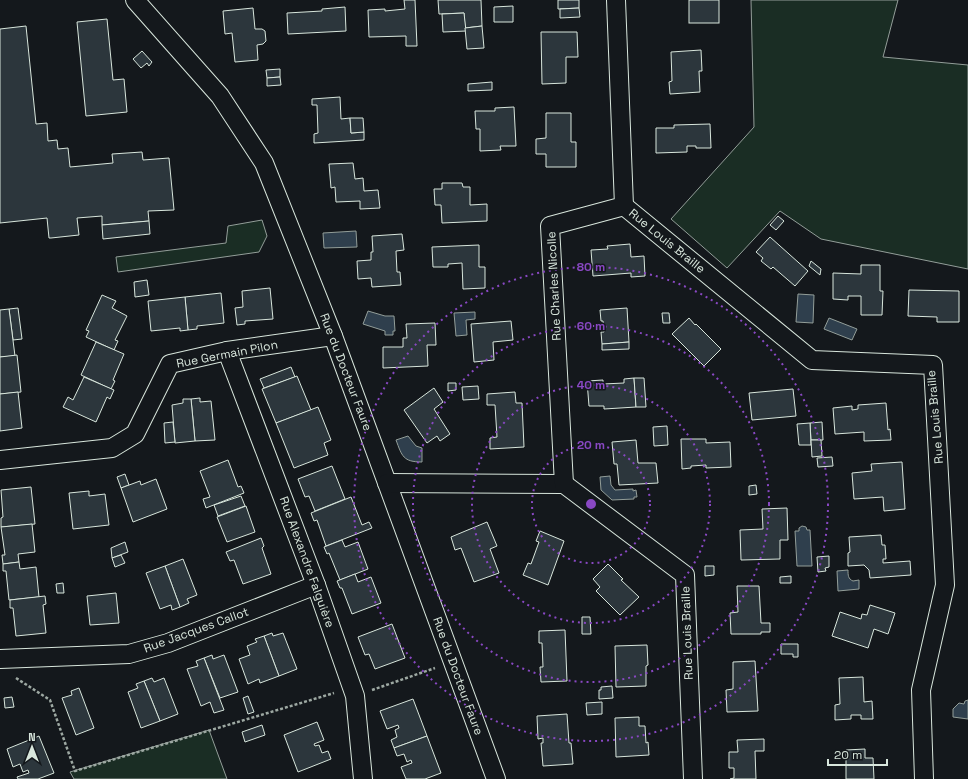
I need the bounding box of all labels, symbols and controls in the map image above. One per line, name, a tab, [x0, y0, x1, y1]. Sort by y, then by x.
street label: Rue Louis Braille	[626, 205, 708, 277]
street label: Rue Charles Nicolle	[543, 231, 565, 341]
text: 80 m	[577, 259, 605, 275]
street label: Rue du Docteur Faure	[316, 311, 376, 433]
text: 60 m	[577, 318, 605, 334]
street label: Rue Germain Pilon	[175, 336, 279, 372]
street label: Rue Louis Braille	[923, 370, 947, 464]
text: 40 m	[577, 377, 605, 393]
text: 20 m	[577, 437, 605, 453]
street label: Rue Alexandre Falguière	[276, 494, 338, 630]
centre of rings	[584, 497, 598, 511]
street label: Rue Louis Braille	[677, 586, 697, 680]
street label: Rue Jacques Callot	[141, 604, 251, 656]
street label: Rue du Docteur Faure	[429, 615, 487, 737]
north arrow	[12, 727, 52, 767]
text: N	[28, 730, 36, 744]
scale bar	[828, 741, 887, 767]
text: 20 m	[834, 747, 862, 763]

